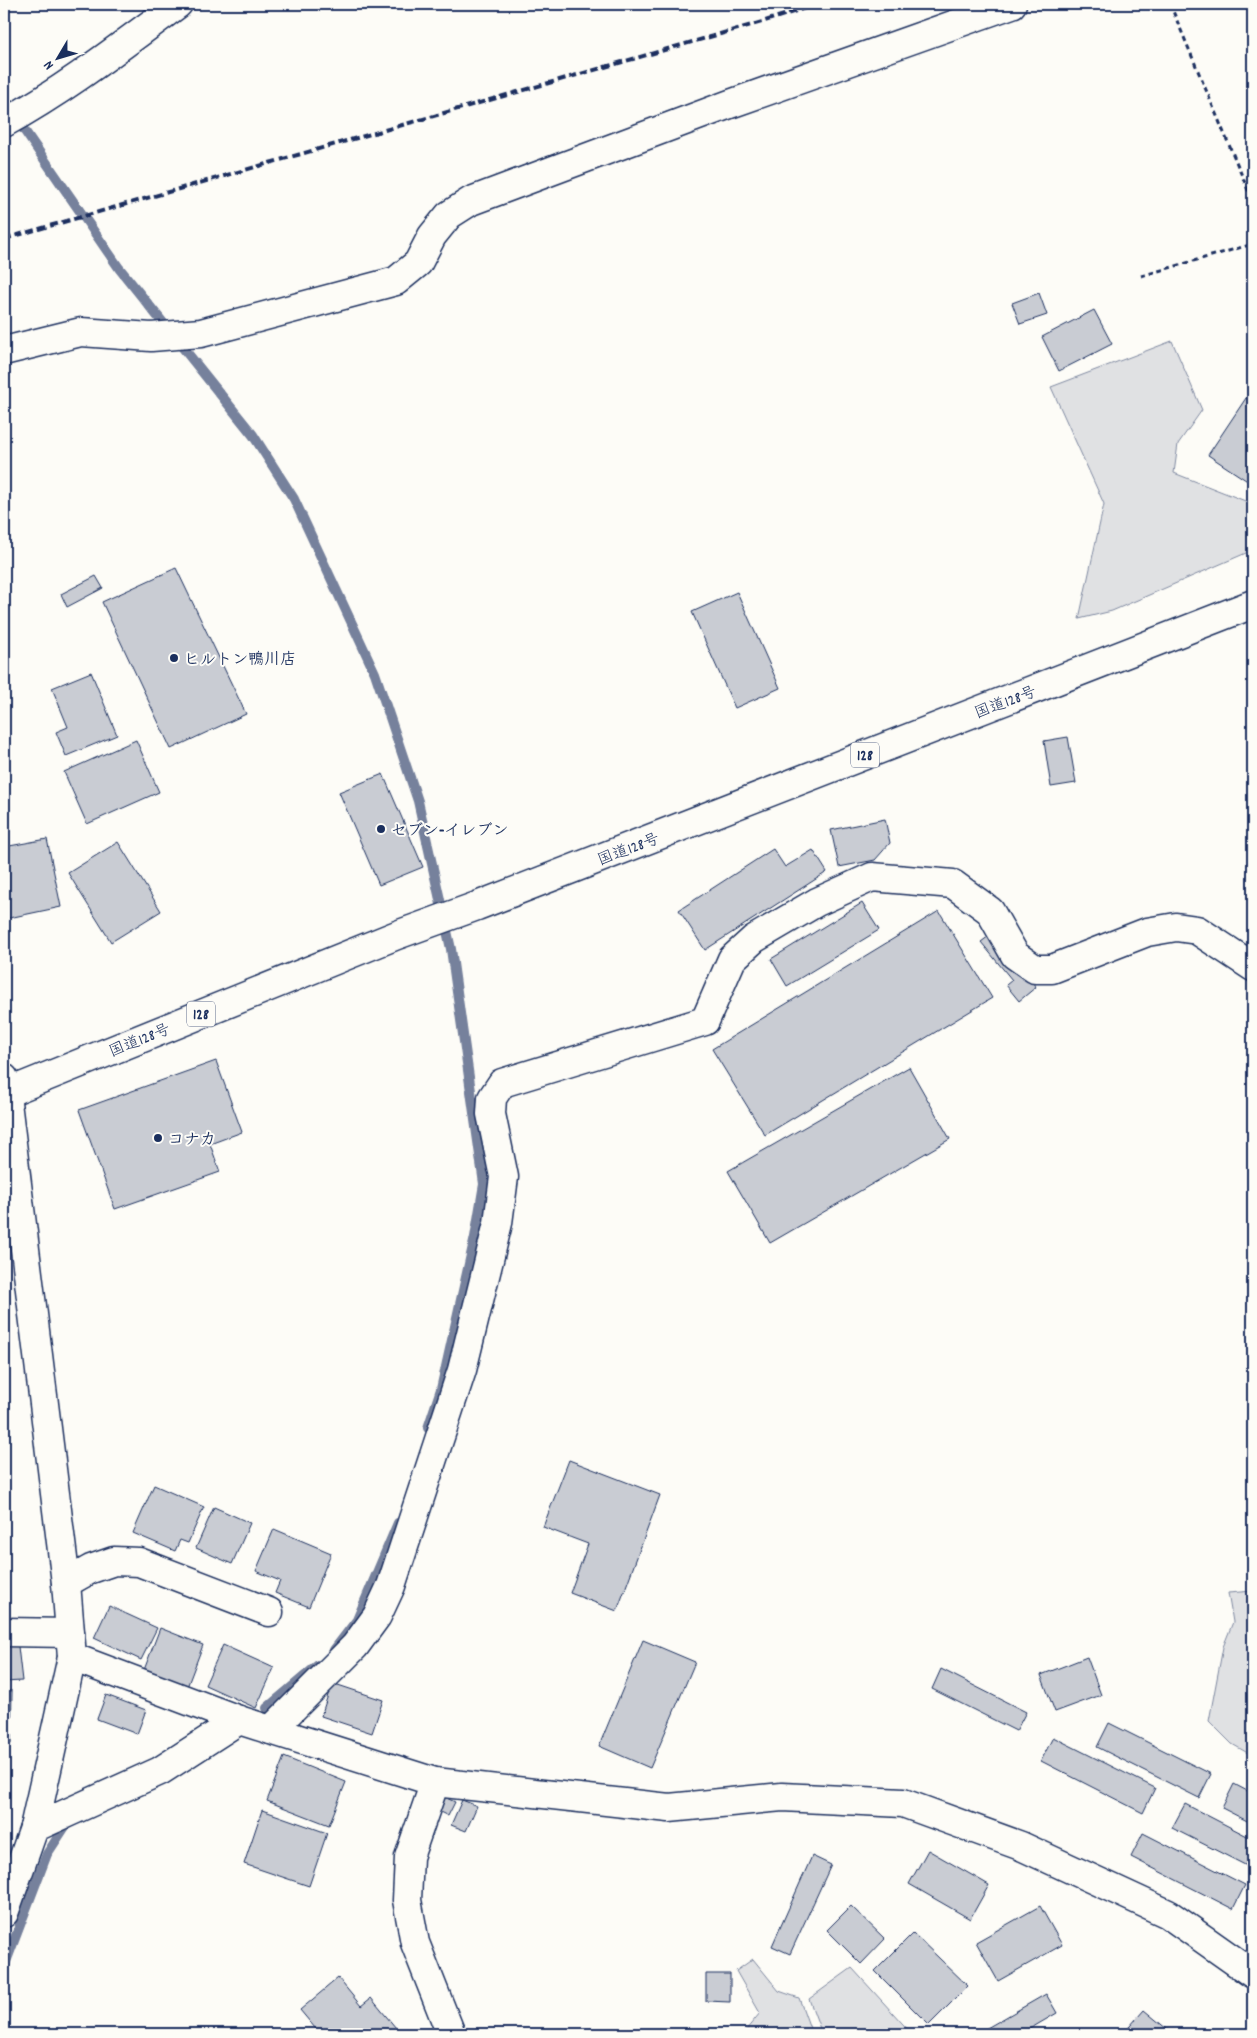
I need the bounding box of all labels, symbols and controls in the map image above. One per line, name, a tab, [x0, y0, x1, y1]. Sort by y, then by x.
north arrow	[32, 32, 82, 82]
text: N	[39, 56, 59, 74]
place label: ヒルトン鴨川店	[184, 649, 296, 672]
marker: ヒルトン鴨川店	[168, 652, 180, 664]
street label: 国道128号	[971, 681, 1040, 726]
road number: 128	[851, 742, 879, 768]
place label: セブン-イレブン	[391, 820, 508, 843]
marker: セブン-イレブン	[375, 823, 387, 835]
street label: 国道128号	[594, 828, 663, 873]
road number: 128	[187, 1002, 215, 1026]
street label: 国道128号	[106, 1018, 174, 1064]
place label: コナカ	[168, 1129, 216, 1152]
marker: コナカ	[152, 1132, 164, 1144]

